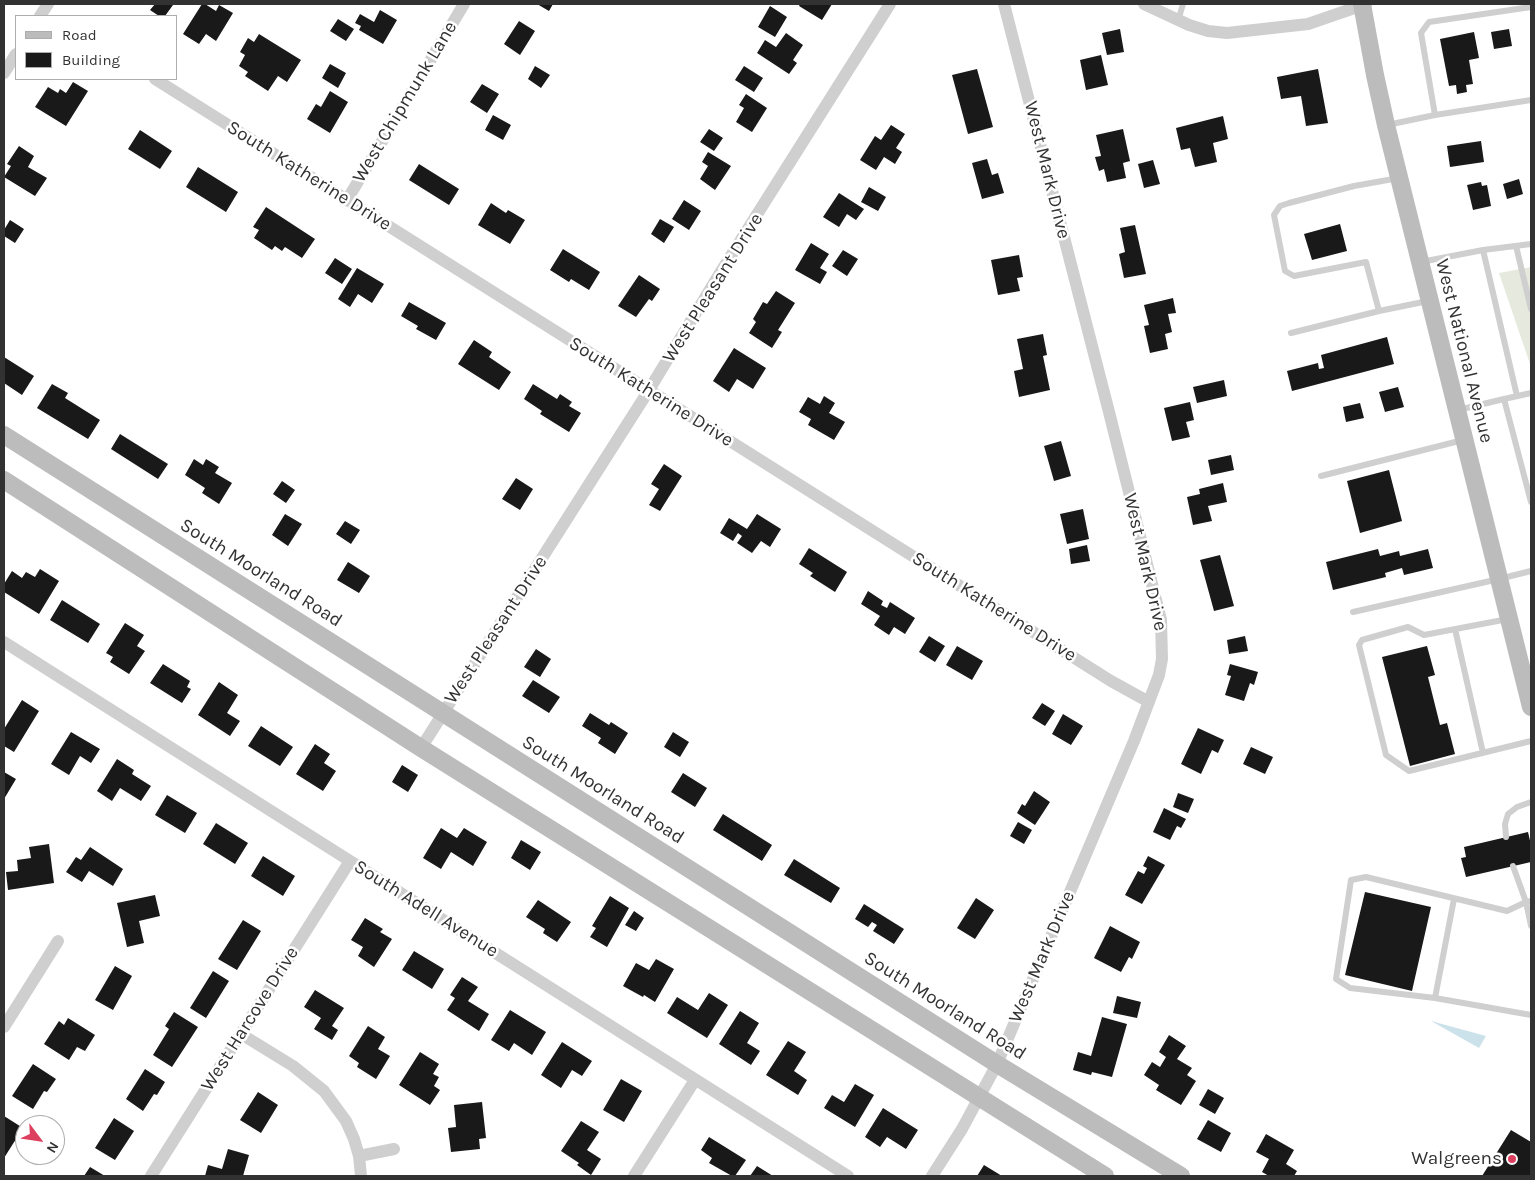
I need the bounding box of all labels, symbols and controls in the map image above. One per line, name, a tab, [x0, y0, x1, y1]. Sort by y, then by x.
legend	[15, 15, 178, 80]
street label: West Chipmunk Lane	[348, 17, 462, 187]
text: Road	[62, 26, 97, 44]
text: Building	[62, 51, 120, 69]
street label: West Mark Drive	[1019, 99, 1075, 241]
street label: South Katherine Drive	[223, 116, 395, 236]
street label: West Pleasant Drive	[658, 209, 768, 367]
street label: West National Avenue	[1430, 257, 1498, 445]
street label: South Katherine Drive	[565, 332, 737, 452]
street label: West Mark Drive	[1118, 491, 1172, 633]
street label: South Moorland Road	[176, 514, 346, 632]
street label: South Katherine Drive	[908, 547, 1080, 667]
street label: West Pleasant Drive	[440, 552, 552, 708]
street label: South Moorland Road	[518, 731, 688, 849]
street label: South Adell Avenue	[350, 855, 502, 963]
street label: West Mark Drive	[1004, 888, 1080, 1026]
street label: West Harcove Drive	[196, 942, 304, 1096]
street label: South Moorland Road	[860, 947, 1030, 1065]
north arrow	[15, 1115, 65, 1165]
text: N	[43, 1139, 62, 1156]
place label: Walgreens	[1411, 1148, 1502, 1170]
marker: Walgreens	[1506, 1153, 1518, 1165]

